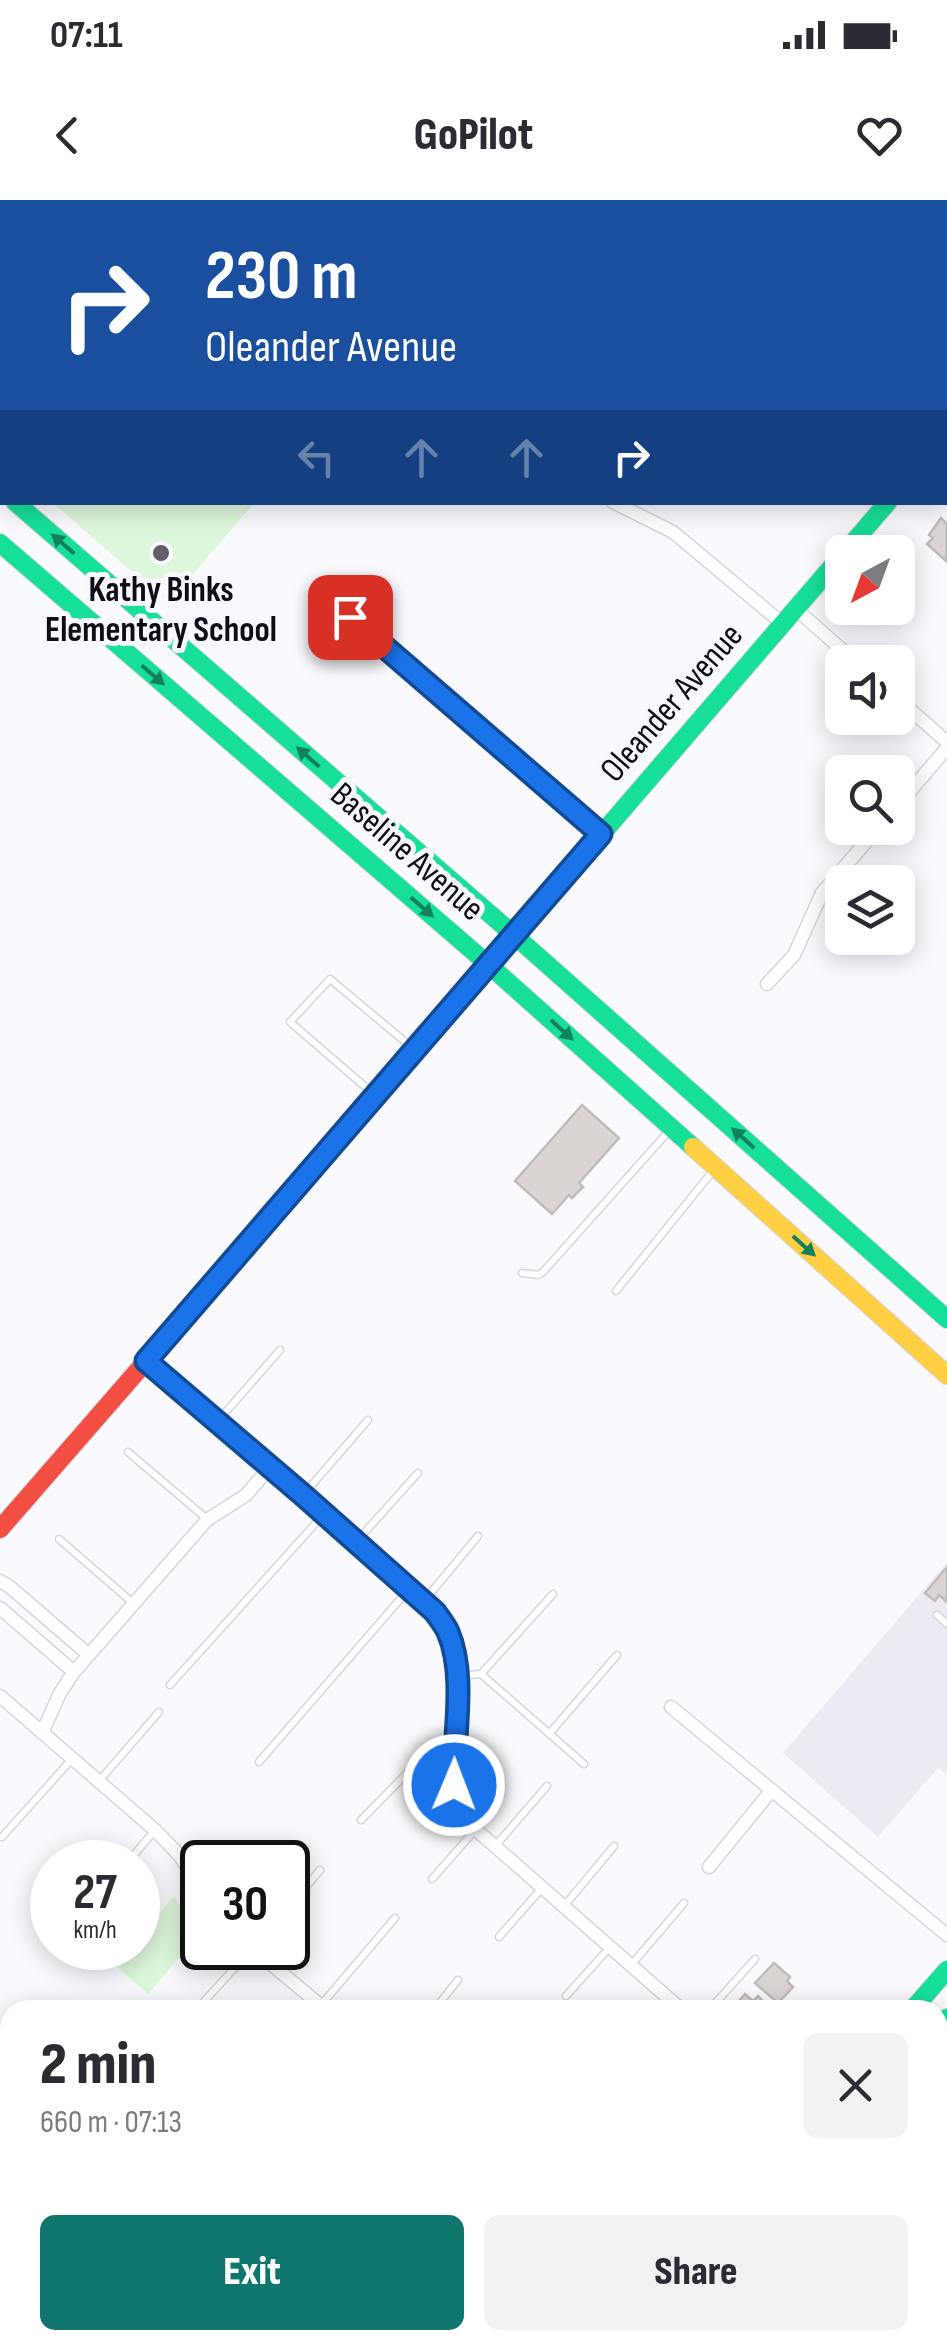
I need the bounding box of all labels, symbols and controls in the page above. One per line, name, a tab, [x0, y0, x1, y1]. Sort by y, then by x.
text: 07:11	[50, 13, 123, 58]
icon: back	[40, 108, 95, 163]
text: GoPilot	[414, 108, 533, 163]
icon: heart	[852, 108, 907, 163]
text: 230 m	[205, 235, 358, 319]
icon: right	[40, 240, 170, 370]
text: Oleander Avenue	[205, 320, 457, 375]
icon: left	[289, 430, 344, 485]
icon: ahead	[394, 430, 449, 485]
icon: ahead	[499, 430, 554, 485]
icon: right	[604, 430, 659, 485]
one-way arrow	[50, 534, 75, 555]
north arrow	[825, 535, 915, 625]
map controls	[825, 535, 915, 955]
marker: Kathy Binks Elementary School	[150, 542, 172, 564]
place label: Kathy Binks Elementary School	[45, 569, 277, 652]
pin	[308, 575, 393, 660]
icon: arrive	[323, 590, 378, 645]
street label: Oleander Avenue	[591, 615, 753, 791]
button: sound	[825, 645, 915, 735]
one-way arrow	[141, 664, 166, 686]
one-way arrow	[296, 746, 321, 768]
button: search	[825, 755, 915, 845]
street label: Baseline Avenue	[321, 774, 493, 930]
button: layers	[825, 865, 915, 955]
one-way arrow	[409, 896, 434, 918]
one-way arrow	[549, 1018, 574, 1040]
one-way arrow	[731, 1127, 756, 1149]
one-way arrow	[791, 1235, 816, 1257]
position arrow	[402, 1733, 506, 1837]
speed limit sign: 30	[180, 1840, 310, 1970]
text: 27	[73, 1863, 117, 1923]
text: km/h	[73, 1915, 117, 1946]
text: 2 min	[40, 2029, 156, 2101]
button: close	[803, 2033, 908, 2138]
text: 660 m · 07:13	[40, 2103, 182, 2142]
button: Exit	[40, 2215, 464, 2330]
button: Share	[484, 2215, 908, 2330]

